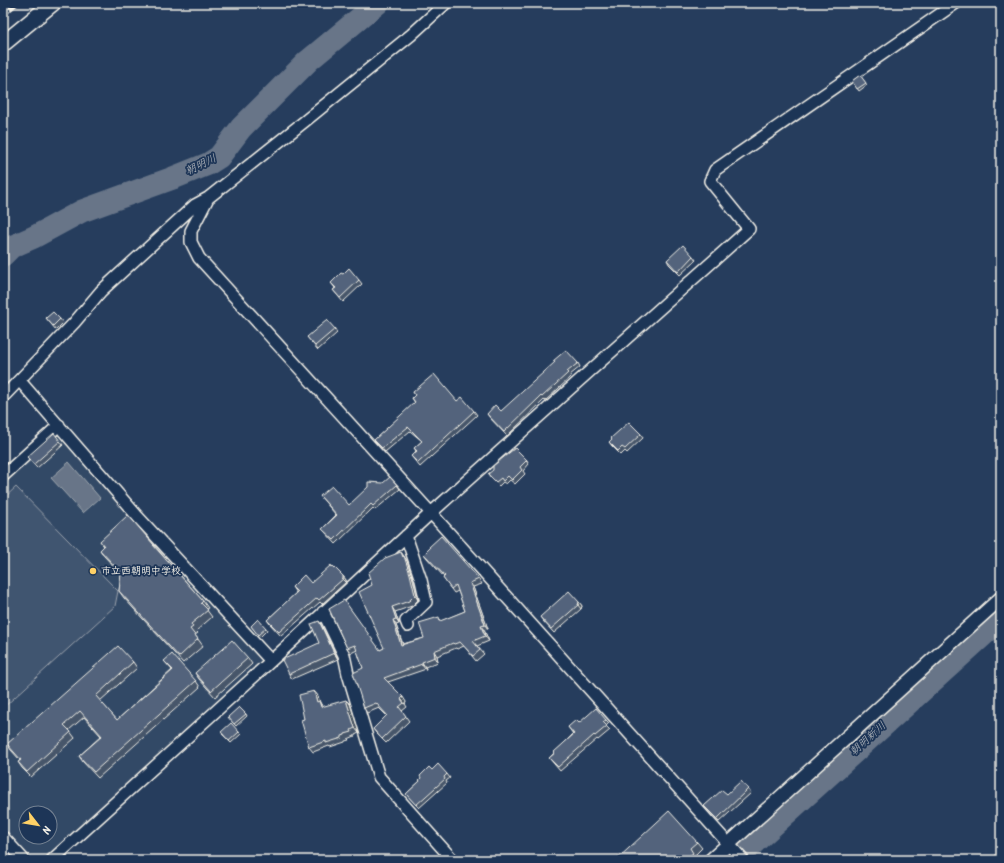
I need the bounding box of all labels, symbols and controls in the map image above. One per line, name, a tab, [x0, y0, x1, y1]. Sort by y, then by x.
water label: 朝明川	[182, 150, 220, 180]
place label: 市立西朝明中学校	[101, 563, 181, 579]
marker: 市立西朝明中学校	[88, 566, 98, 576]
water label: 朝明新川	[846, 718, 890, 760]
north arrow	[18, 805, 58, 845]
text: N	[36, 822, 55, 837]

